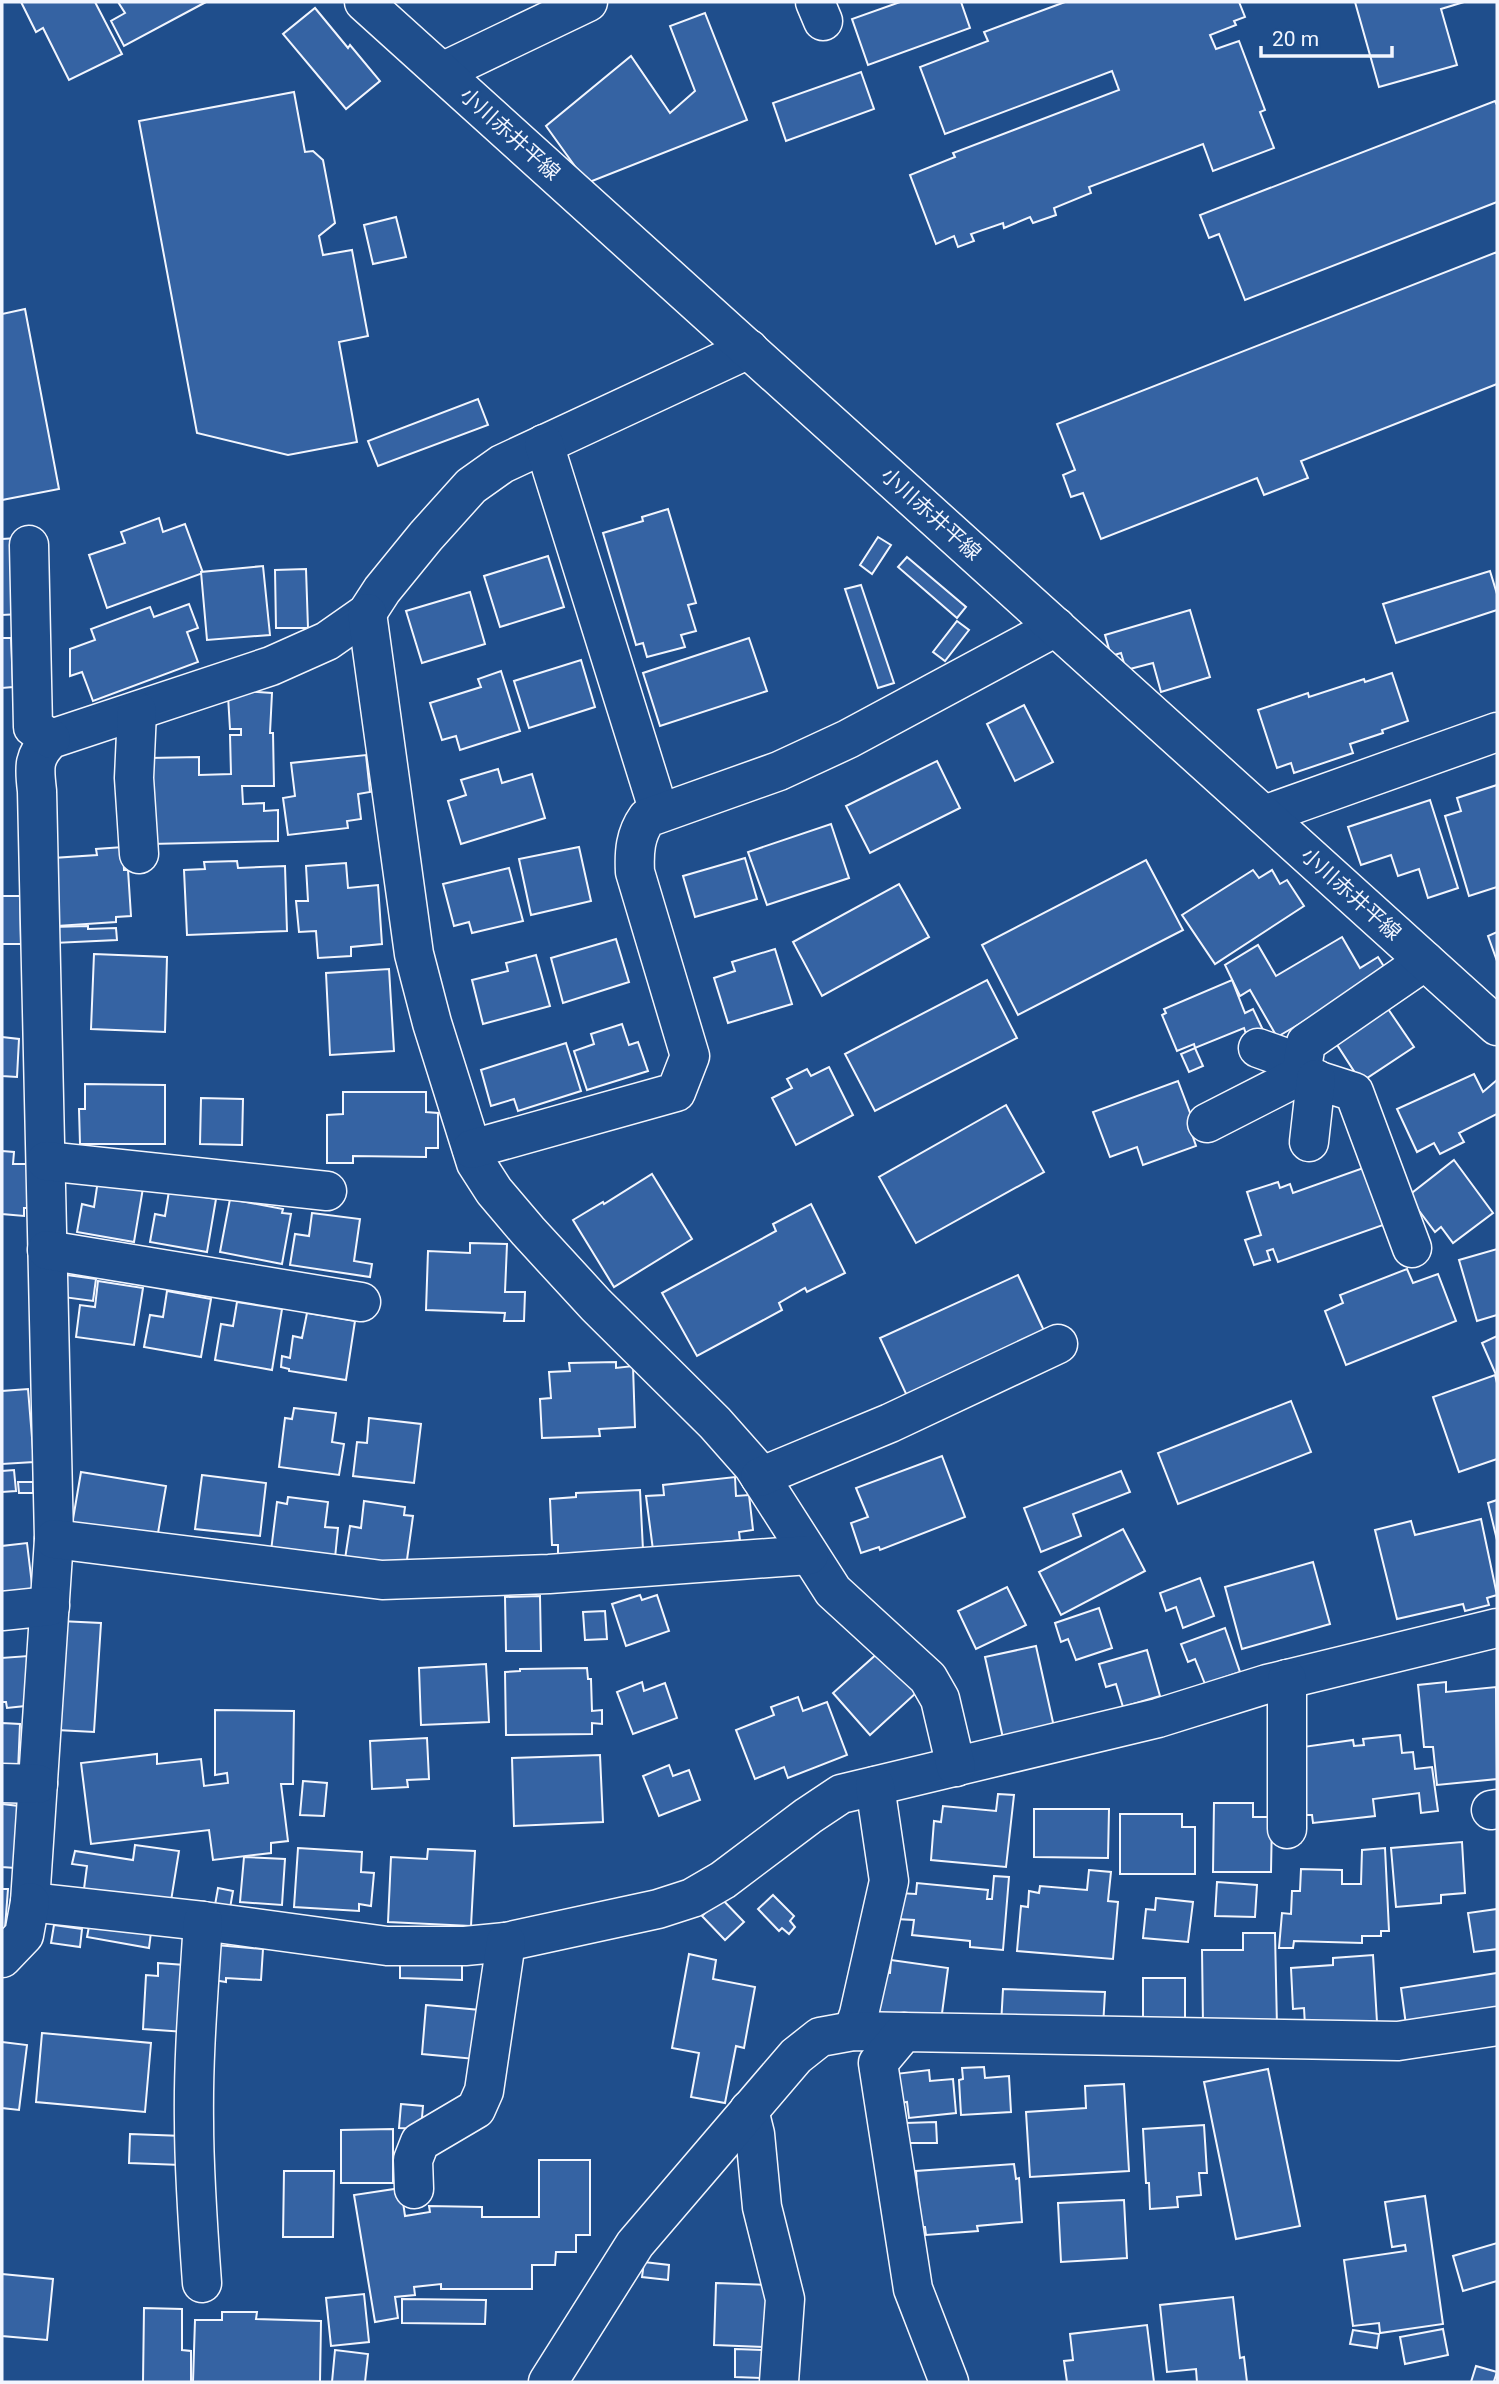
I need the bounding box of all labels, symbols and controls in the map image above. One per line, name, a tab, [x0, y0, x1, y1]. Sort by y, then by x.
scale bar	[1261, 14, 1392, 58]
text: 20 m	[1272, 27, 1319, 51]
street label: 小川赤井平線	[455, 83, 565, 185]
street label: 小川赤井平線	[876, 463, 986, 565]
street label: 小川赤井平線	[1296, 843, 1406, 945]

